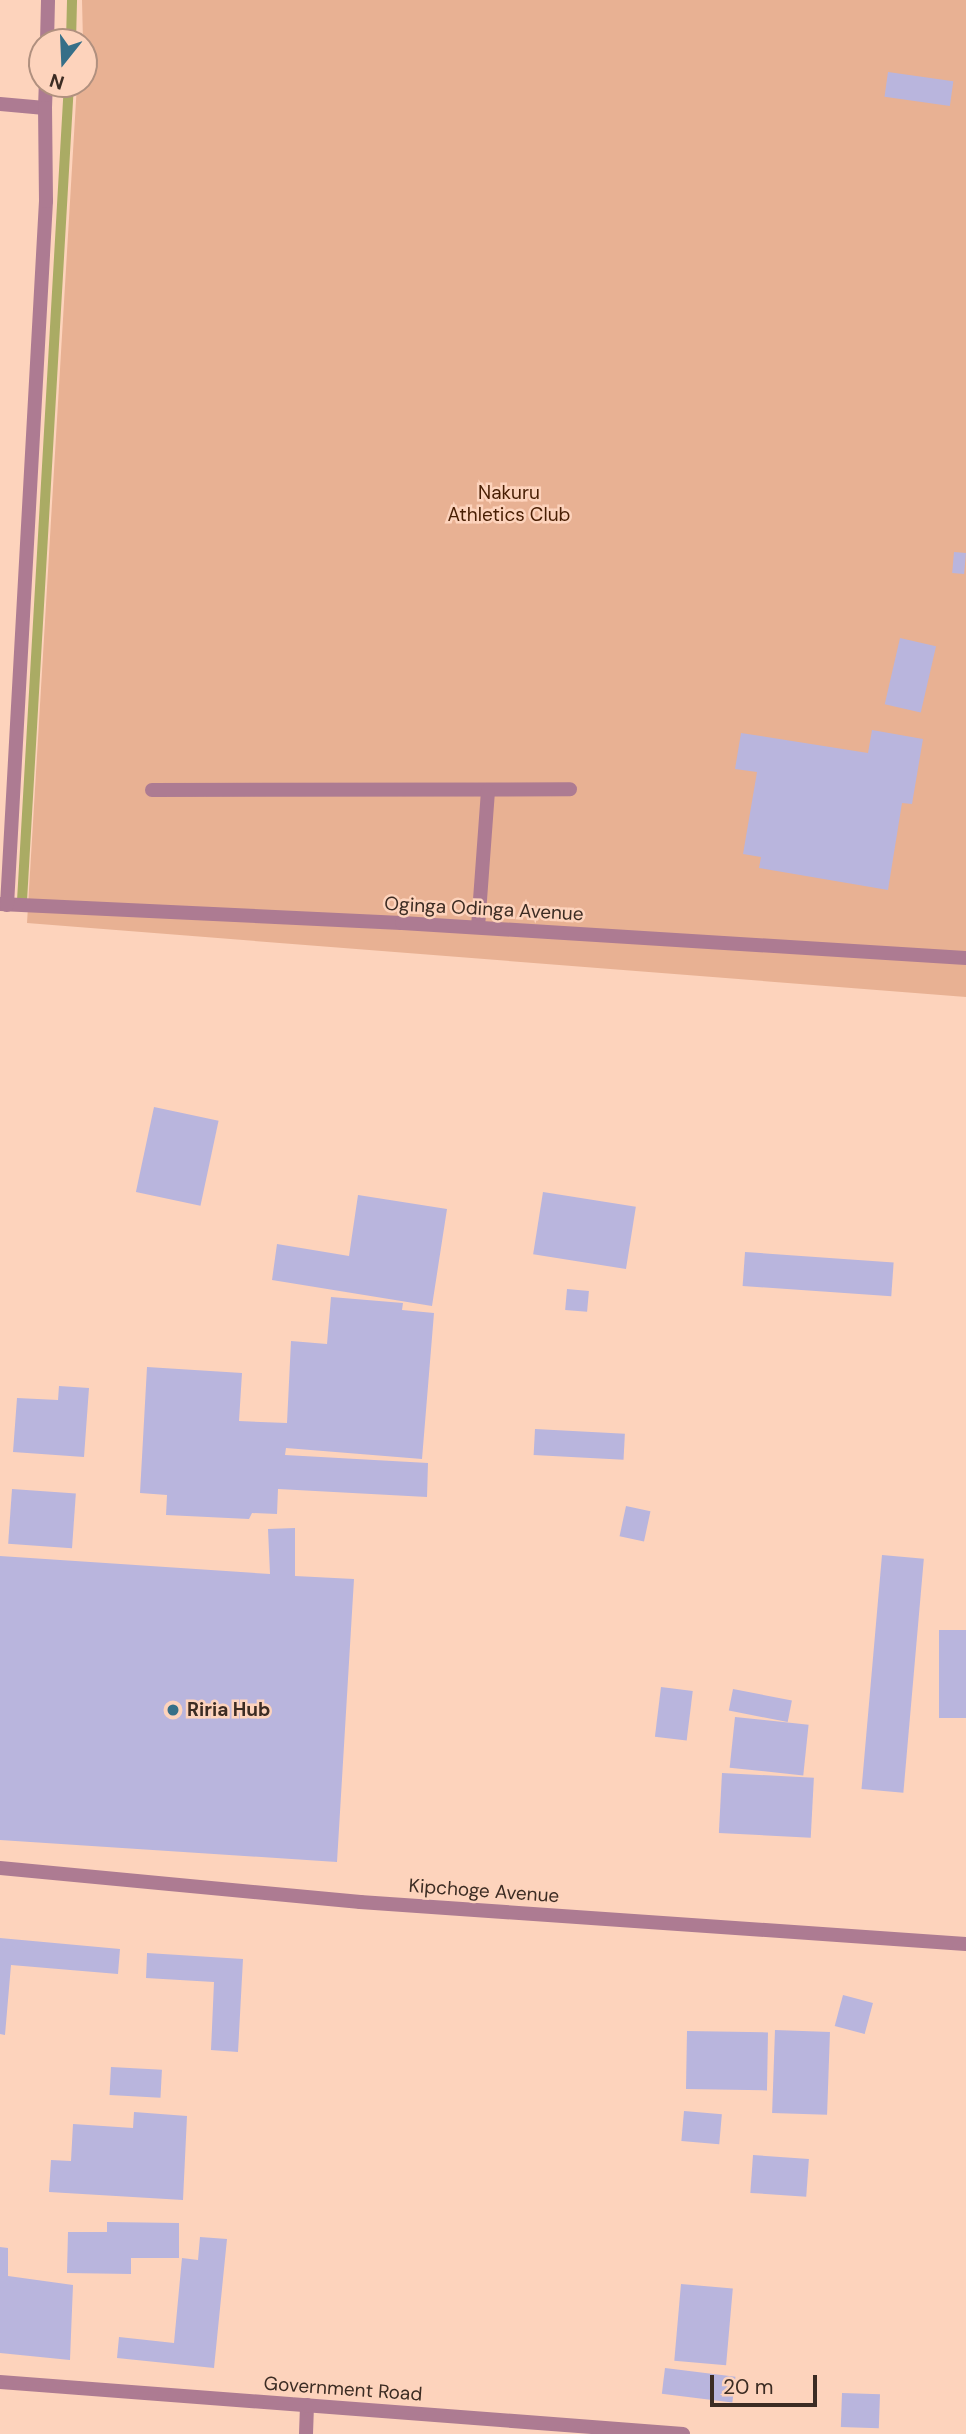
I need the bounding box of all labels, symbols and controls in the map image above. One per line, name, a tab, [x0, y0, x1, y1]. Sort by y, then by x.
north arrow	[28, 28, 98, 98]
text: N	[47, 68, 67, 96]
park label: Nakuru Athletics Club	[447, 482, 571, 526]
street label: Oginga Odinga Avenue	[384, 892, 584, 926]
place label: Riria Hub	[187, 1699, 270, 1721]
marker: Riria Hub	[165, 1702, 181, 1718]
street label: Kipchoge Avenue	[408, 1874, 560, 1908]
scale bar	[714, 2360, 821, 2404]
street label: Government Road	[263, 2372, 423, 2406]
text: 20 m	[723, 2373, 774, 2401]

